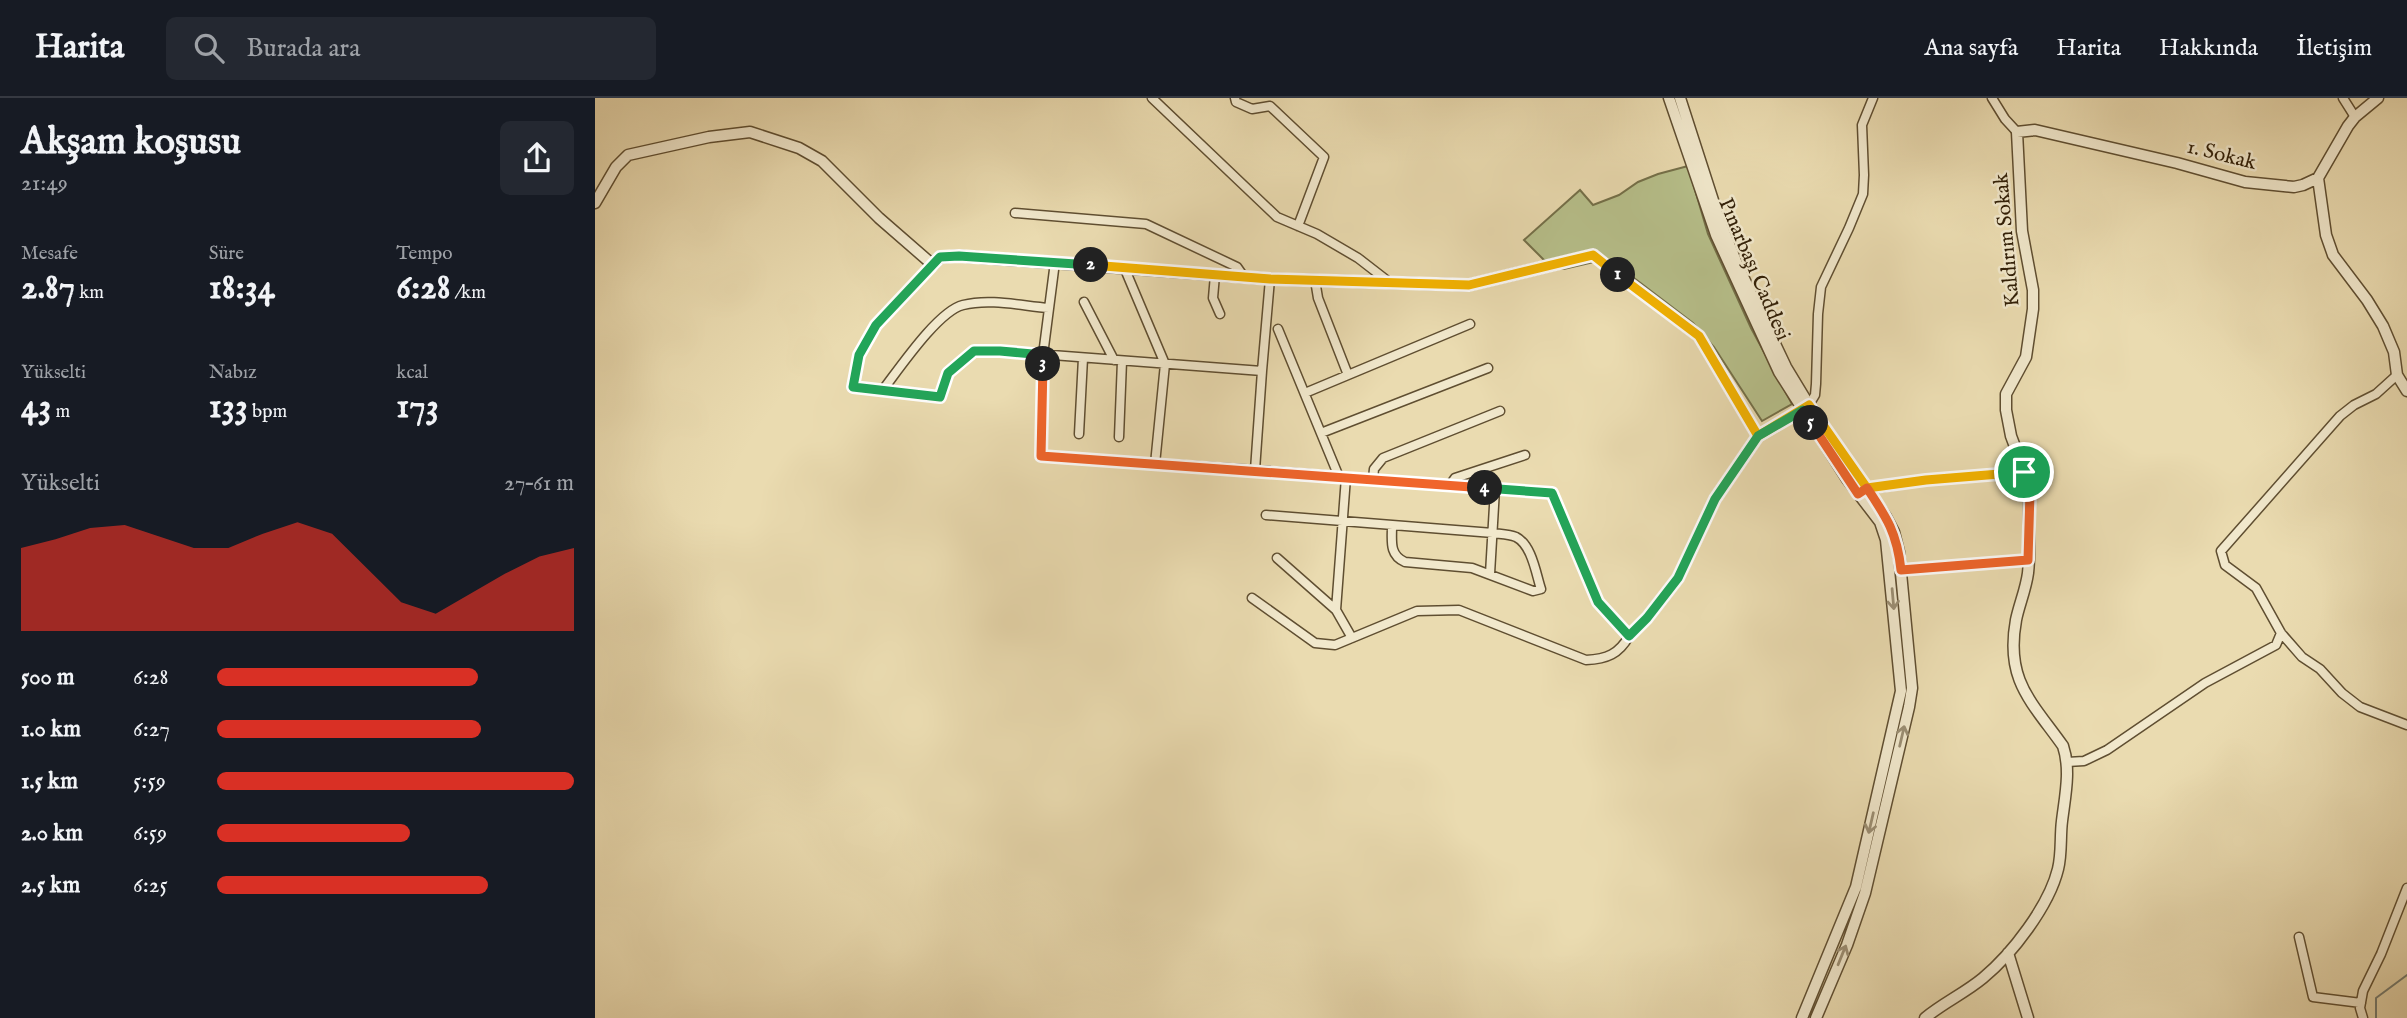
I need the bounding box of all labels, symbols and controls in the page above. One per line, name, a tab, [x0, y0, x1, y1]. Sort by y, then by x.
search box	[166, 17, 656, 80]
text: Harita	[35, 27, 124, 69]
icon: search	[190, 29, 228, 67]
text: Burada ara	[246, 32, 360, 65]
text: Ana sayfa	[1924, 33, 2018, 64]
text: Harita	[2056, 33, 2121, 64]
text: Hakkında	[2159, 33, 2258, 64]
text: İletişim	[2296, 33, 2372, 64]
text: Akşam koşusu	[21, 119, 241, 167]
button: share	[500, 121, 574, 195]
street label: 1. Sokak	[2184, 134, 2260, 177]
text: 21:49	[21, 169, 68, 198]
street label: Kaldırım Sokak	[1988, 171, 2027, 308]
street label: Pınarbaşı Caddesi	[1711, 194, 1796, 345]
text: Mesafe	[21, 242, 78, 266]
text: Süre	[209, 242, 244, 266]
text: Tempo	[396, 242, 452, 266]
pin: 2	[1073, 248, 1109, 282]
text: 2	[1086, 252, 1095, 276]
pin: 1	[1601, 258, 1635, 292]
text: 1	[1614, 262, 1621, 286]
text: 2.87	[21, 266, 75, 311]
text: 18:34	[209, 266, 275, 311]
text: 6:28	[396, 266, 450, 311]
text: km	[75, 281, 104, 305]
text: /km	[450, 281, 486, 305]
pin: 3	[1025, 346, 1061, 382]
text: 3	[1039, 351, 1046, 375]
text: Yükselti	[21, 361, 86, 385]
text: Nabız	[209, 361, 257, 385]
text: kcal	[396, 361, 428, 385]
text: 43	[21, 385, 51, 430]
text: 133	[209, 385, 248, 430]
text: 173	[396, 385, 439, 430]
text: m	[51, 400, 70, 424]
text: bpm	[248, 400, 287, 424]
pin: 5	[1793, 406, 1829, 440]
text: 5	[1807, 410, 1814, 434]
pin	[1994, 442, 2054, 502]
icon: arrive	[2005, 453, 2043, 491]
text: Yükselti	[21, 469, 100, 498]
text: 27–61 m	[504, 469, 574, 498]
pin: 4	[1467, 470, 1503, 506]
text: 4	[1480, 475, 1489, 499]
one-way arrow	[1887, 588, 1900, 610]
text: 500 m	[21, 663, 75, 692]
text: 6:28	[133, 663, 169, 692]
text: 1.0 km	[21, 715, 81, 744]
text: 6:27	[133, 715, 170, 744]
one-way arrow	[1896, 725, 1910, 748]
text: 1.5 km	[21, 767, 78, 796]
text: 5:59	[133, 767, 166, 796]
one-way arrow	[1863, 811, 1877, 834]
text: 2.0 km	[21, 819, 83, 848]
text: 6:59	[133, 819, 167, 848]
text: 2.5 km	[21, 871, 80, 900]
text: 6:25	[133, 871, 168, 900]
one-way arrow	[1837, 945, 1850, 966]

